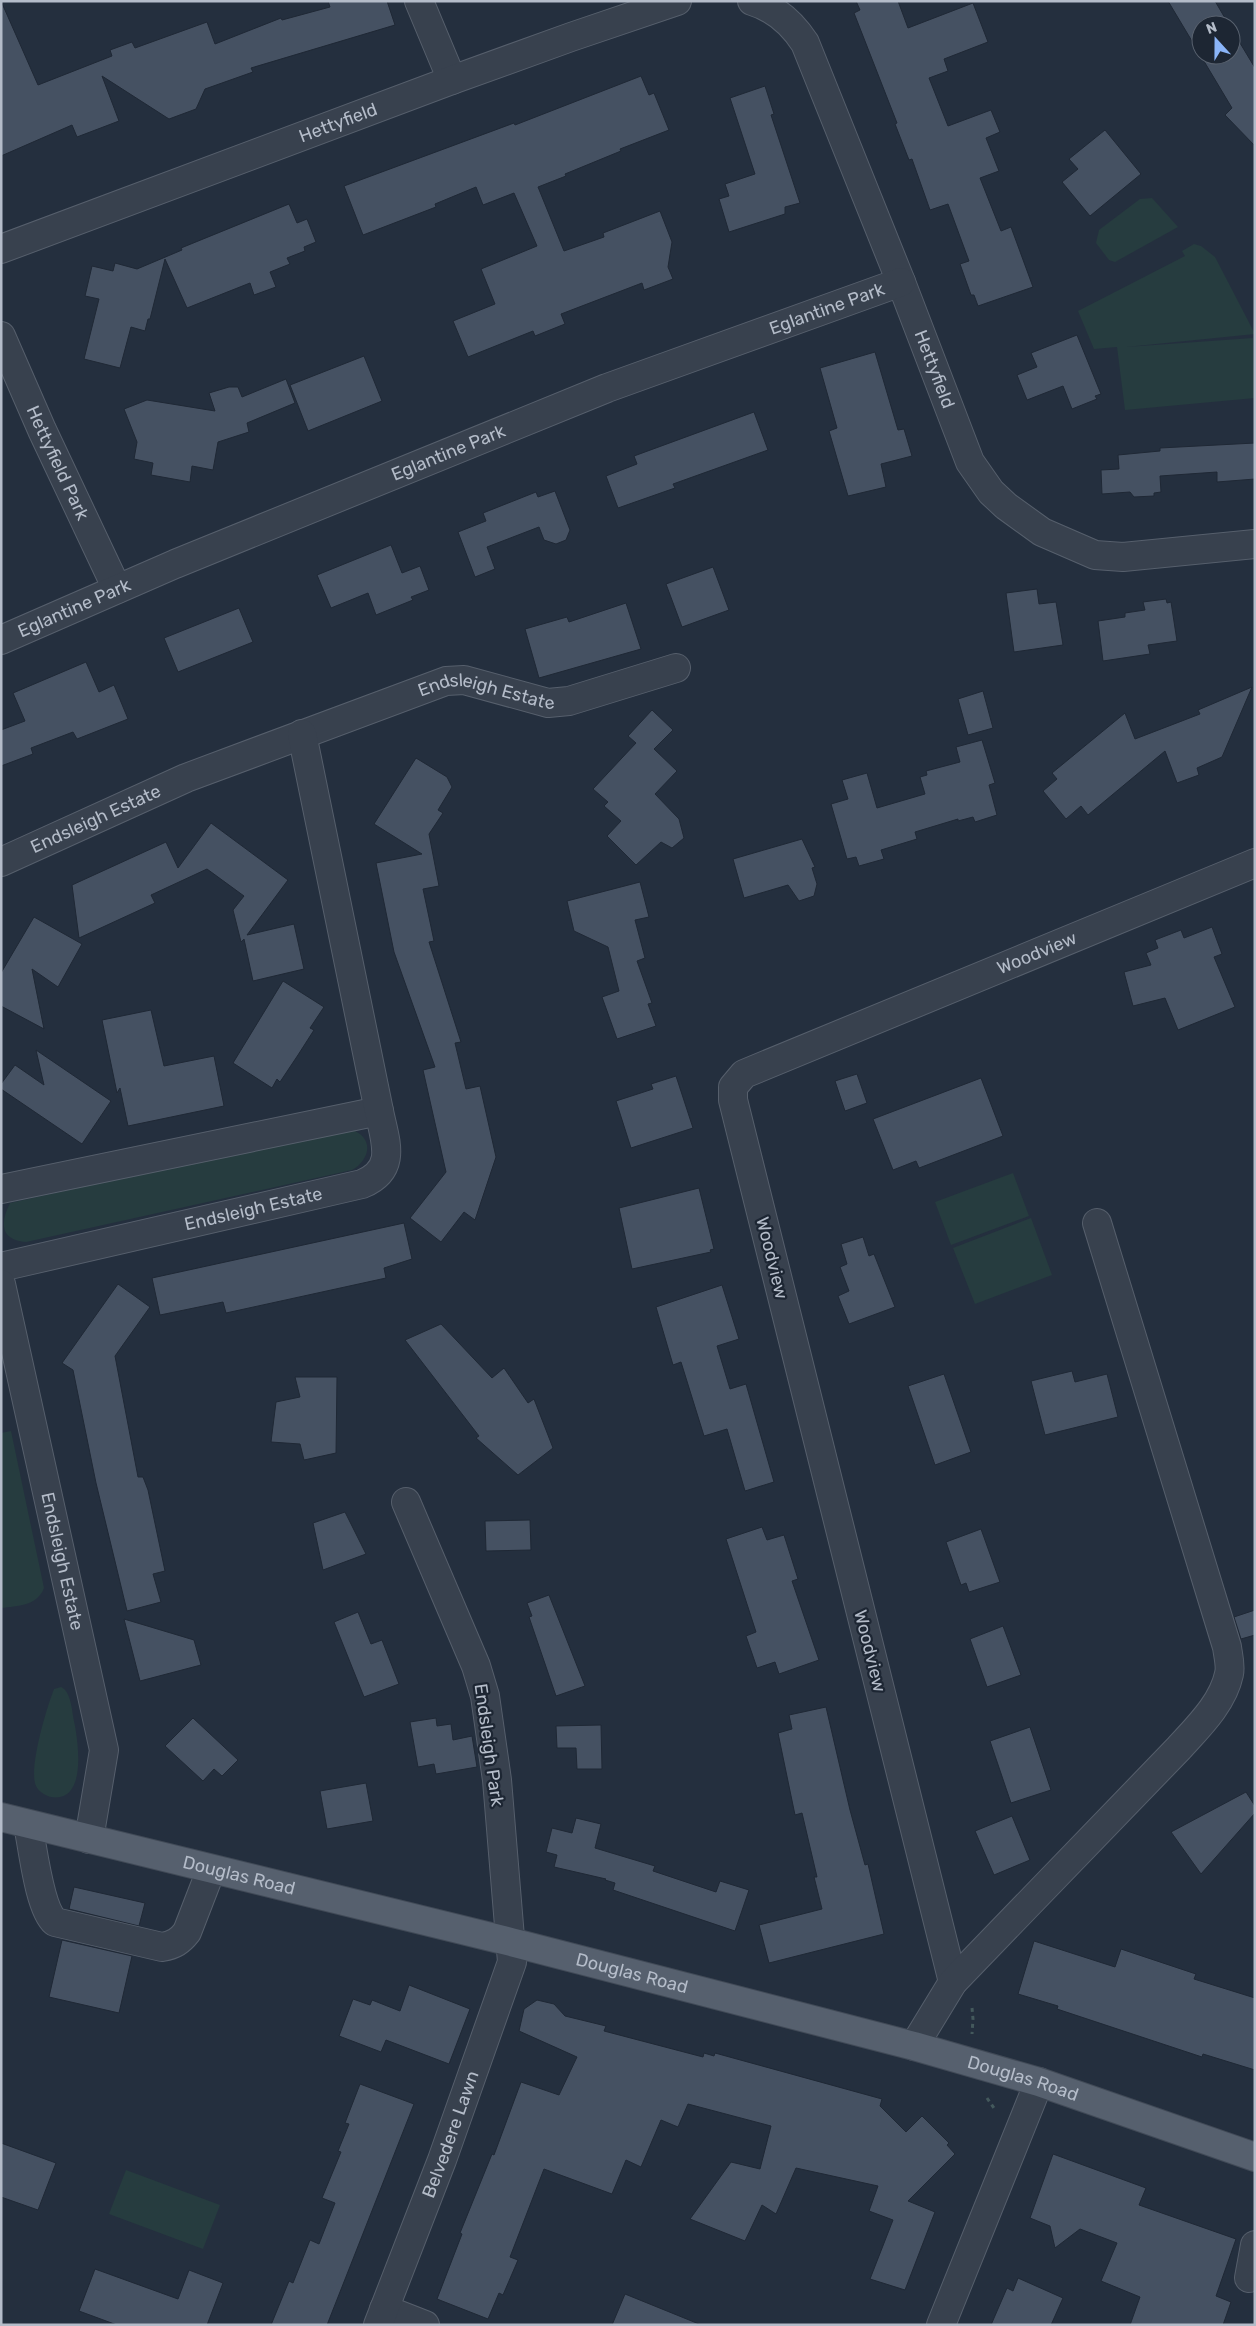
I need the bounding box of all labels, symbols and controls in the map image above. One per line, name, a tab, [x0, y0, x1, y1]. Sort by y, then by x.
north arrow	[1191, 15, 1241, 65]
text: N	[1204, 19, 1219, 38]
street label: Hettyfield	[296, 98, 380, 147]
street label: Eglantine Park	[766, 278, 888, 340]
street label: Hettyfield	[909, 327, 959, 411]
street label: Hettyfield Park	[22, 402, 94, 524]
street label: Eglantine Park	[388, 419, 509, 486]
street label: Eglantine Park	[14, 573, 135, 642]
street label: Endsleigh Estate	[415, 669, 556, 714]
street label: Endsleigh Estate	[27, 780, 164, 858]
street label: Woodview	[994, 927, 1080, 979]
street label: Endsleigh Estate	[182, 1182, 325, 1235]
street label: Woodview	[751, 1215, 793, 1301]
street label: Endsleigh Estate	[36, 1490, 88, 1632]
street label: Woodview	[849, 1608, 891, 1694]
street label: Endsleigh Park	[469, 1682, 509, 1809]
street label: Douglas Road	[181, 1851, 297, 1900]
street label: Douglas Road	[574, 1948, 690, 1998]
street label: Douglas Road	[965, 2051, 1081, 2106]
street label: Belvedere Lawn	[417, 2068, 484, 2201]

